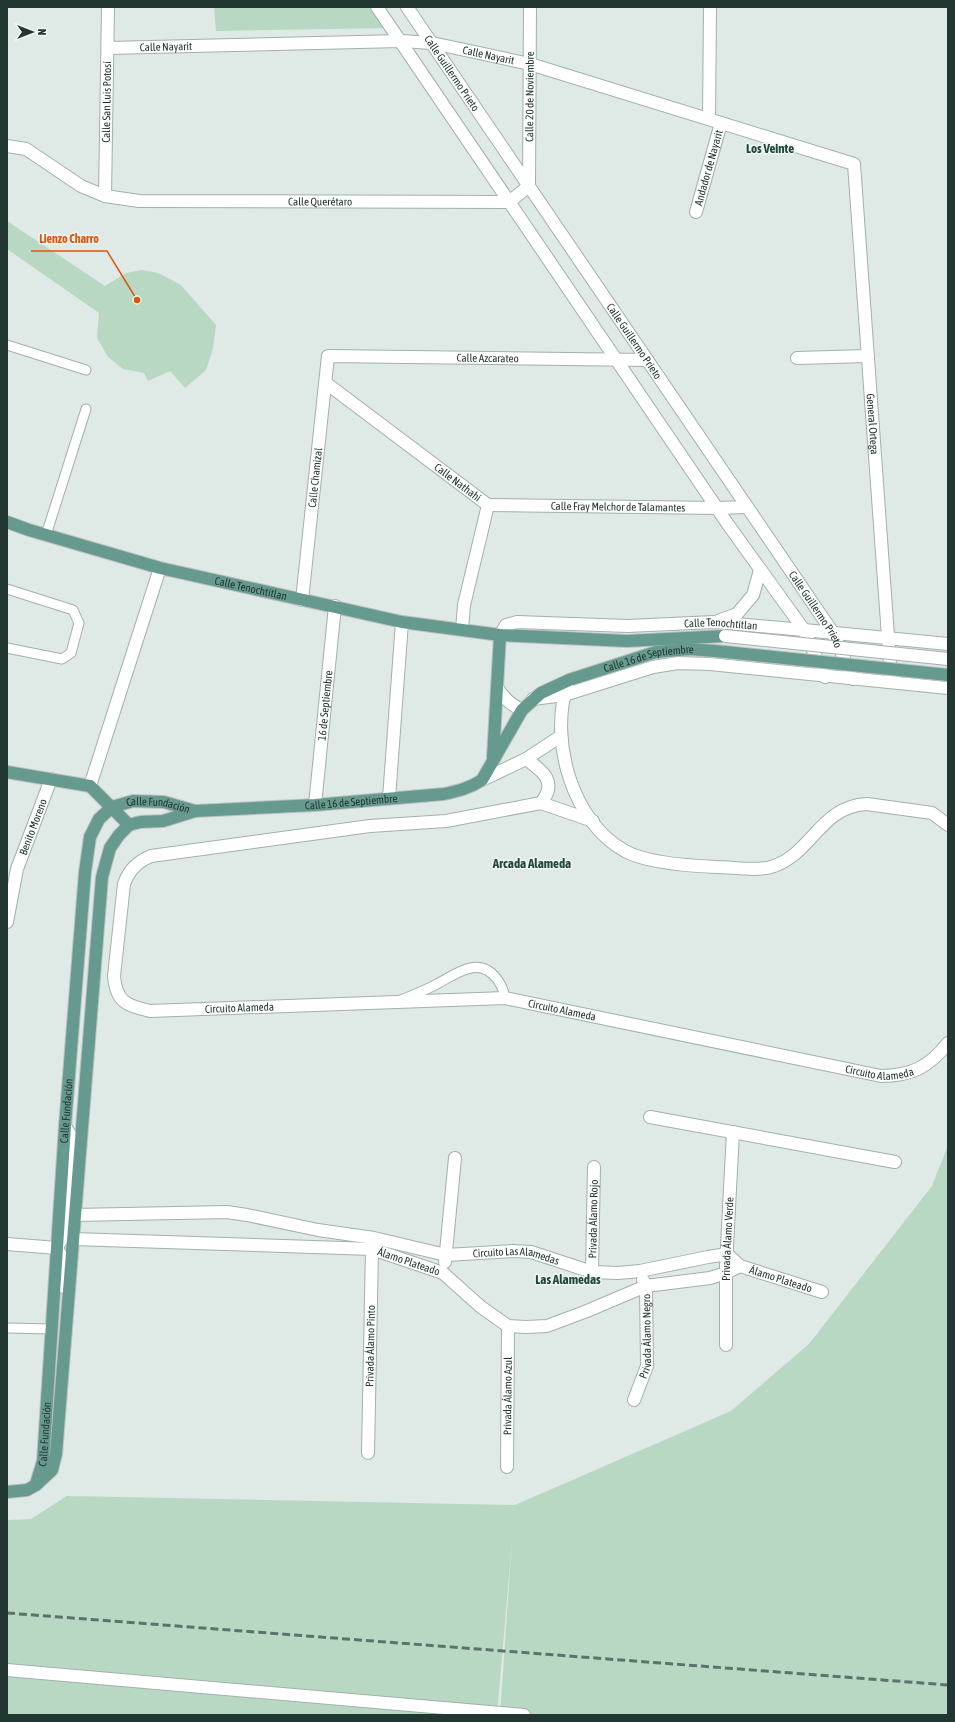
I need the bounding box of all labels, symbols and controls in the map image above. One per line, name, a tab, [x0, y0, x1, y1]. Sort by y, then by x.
north arrow	[12, 12, 52, 52]
text: N	[36, 29, 48, 35]
street label: Calle Guillermo Prieto	[422, 33, 482, 113]
street label: Calle Nayarit	[140, 40, 192, 53]
street label: Calle Nayarit	[462, 44, 515, 66]
street label: Calle 20 de Noviembre	[523, 51, 536, 142]
street label: Calle San Luis Potosí	[100, 61, 113, 143]
street label: Andador de Nayarit	[692, 128, 725, 207]
district label: Los Veinte	[746, 141, 794, 156]
street label: Calle Querétaro	[288, 195, 352, 208]
callout: Lienzo Charro	[31, 227, 107, 251]
text: Lienzo Charro	[39, 232, 99, 246]
street label: Calle Guillermo Prieto	[604, 301, 664, 381]
street label: Calle Azcarateo	[456, 352, 519, 364]
street label: General Ortega	[865, 393, 881, 455]
street label: Calle Chamizal	[306, 447, 324, 508]
street label: Calle Nathahi	[432, 461, 484, 504]
street label: Calle Fray Melchor de Talamantes	[551, 500, 685, 514]
street label: Calle Guillermo Prieto	[787, 569, 845, 649]
street label: Calle Tenochtitlan	[214, 574, 288, 602]
street label: Calle Tenochtitlan	[684, 616, 758, 632]
street label: Calle 16 de Septiembre	[602, 643, 694, 675]
street label: 16 de Septiembre	[316, 670, 334, 741]
street label: Calle 16 de Septiembre	[304, 792, 398, 812]
street label: Calle Fundación	[125, 795, 191, 815]
street label: Benito Moreno	[17, 797, 49, 857]
district label: Arcada Alameda	[492, 856, 571, 871]
street label: Circuito Alameda	[527, 997, 597, 1023]
street label: Circuito Alameda	[205, 1000, 274, 1015]
street label: Circuito Alameda	[844, 1063, 915, 1082]
street label: Calle Fundación	[58, 1078, 75, 1144]
street label: Privada Álamo Rojo	[586, 1179, 600, 1259]
street label: Privada Álamo Verde	[720, 1197, 736, 1281]
street label: Álamo Plateado	[376, 1245, 442, 1278]
street label: Circuito Las Alamedas	[472, 1245, 561, 1267]
street label: Álamo Plateado	[748, 1263, 814, 1294]
district label: Las Alamedas	[535, 1272, 601, 1287]
street label: Privada Álamo Negro	[637, 1294, 653, 1380]
street label: Privada Álamo Pinto	[363, 1305, 377, 1387]
street label: Privada Álamo Azul	[501, 1357, 514, 1435]
street label: Calle Fundación	[36, 1401, 53, 1468]

